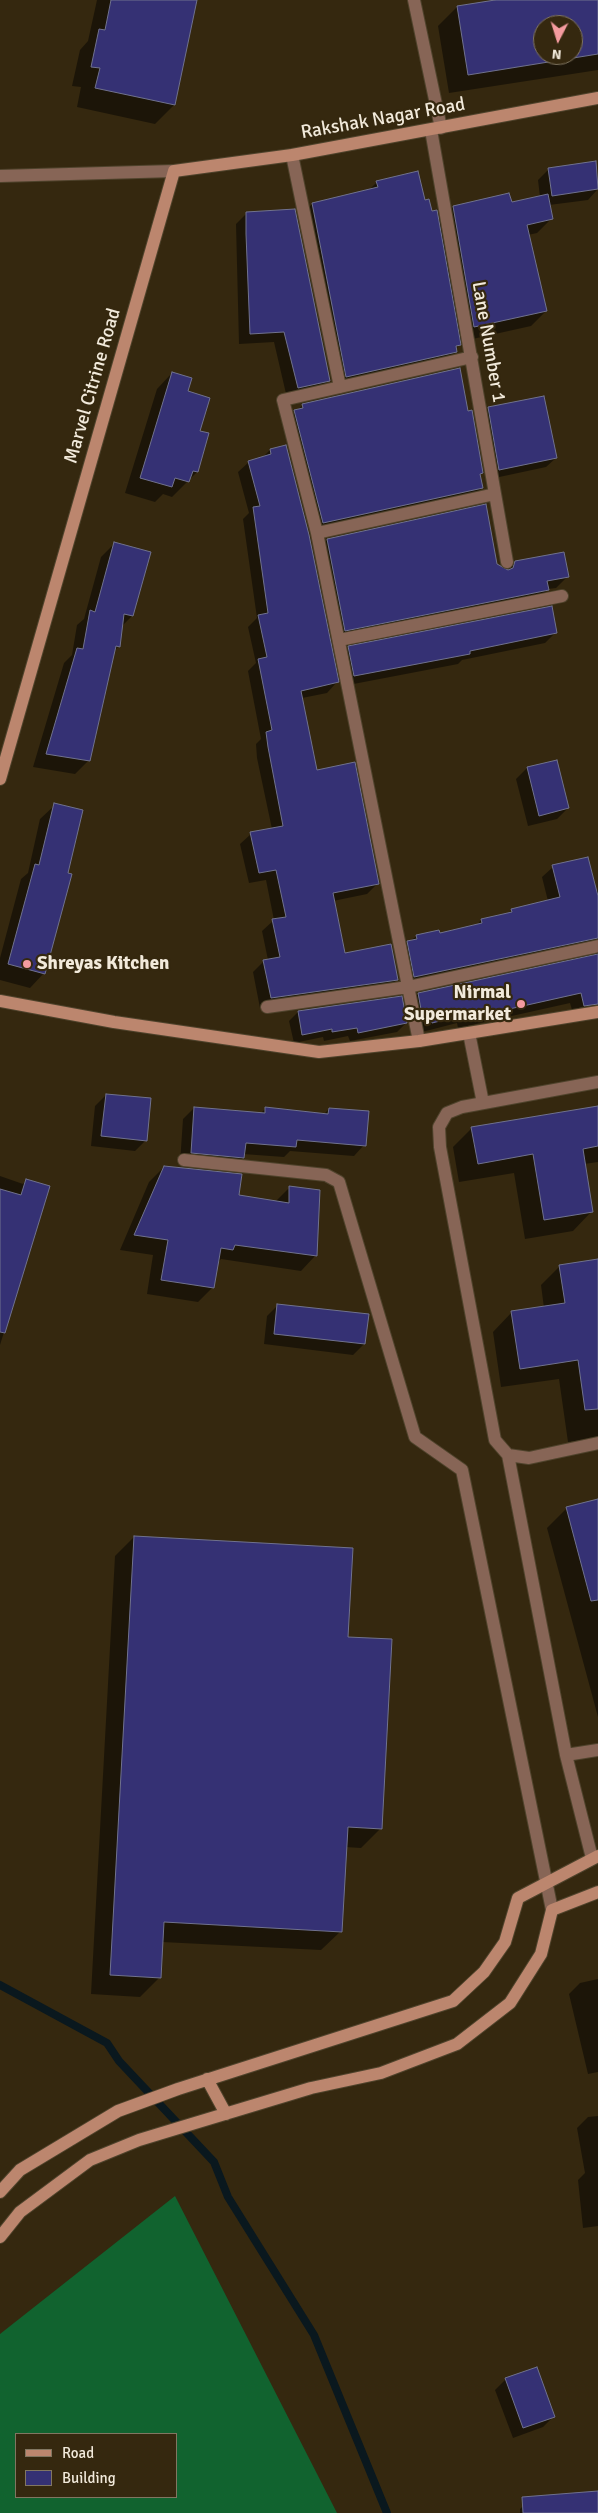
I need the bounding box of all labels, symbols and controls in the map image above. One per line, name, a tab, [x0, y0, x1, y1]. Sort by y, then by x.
north arrow	[533, 15, 583, 65]
text: N	[551, 46, 562, 63]
street label: Rakshak Nagar Road	[299, 93, 467, 145]
street label: Lane Number 1	[466, 280, 510, 404]
street label: Marvel Citrine Road	[60, 306, 126, 466]
place label: Shreyas Kitchen	[37, 953, 169, 975]
marker: Shreyas Kitchen	[21, 958, 33, 970]
place label: Nirmal Supermarket	[404, 982, 511, 1026]
marker: Nirmal Supermarket	[515, 998, 527, 1010]
legend	[15, 2433, 178, 2498]
text: Road	[62, 2444, 94, 2462]
text: Building	[62, 2469, 116, 2487]

